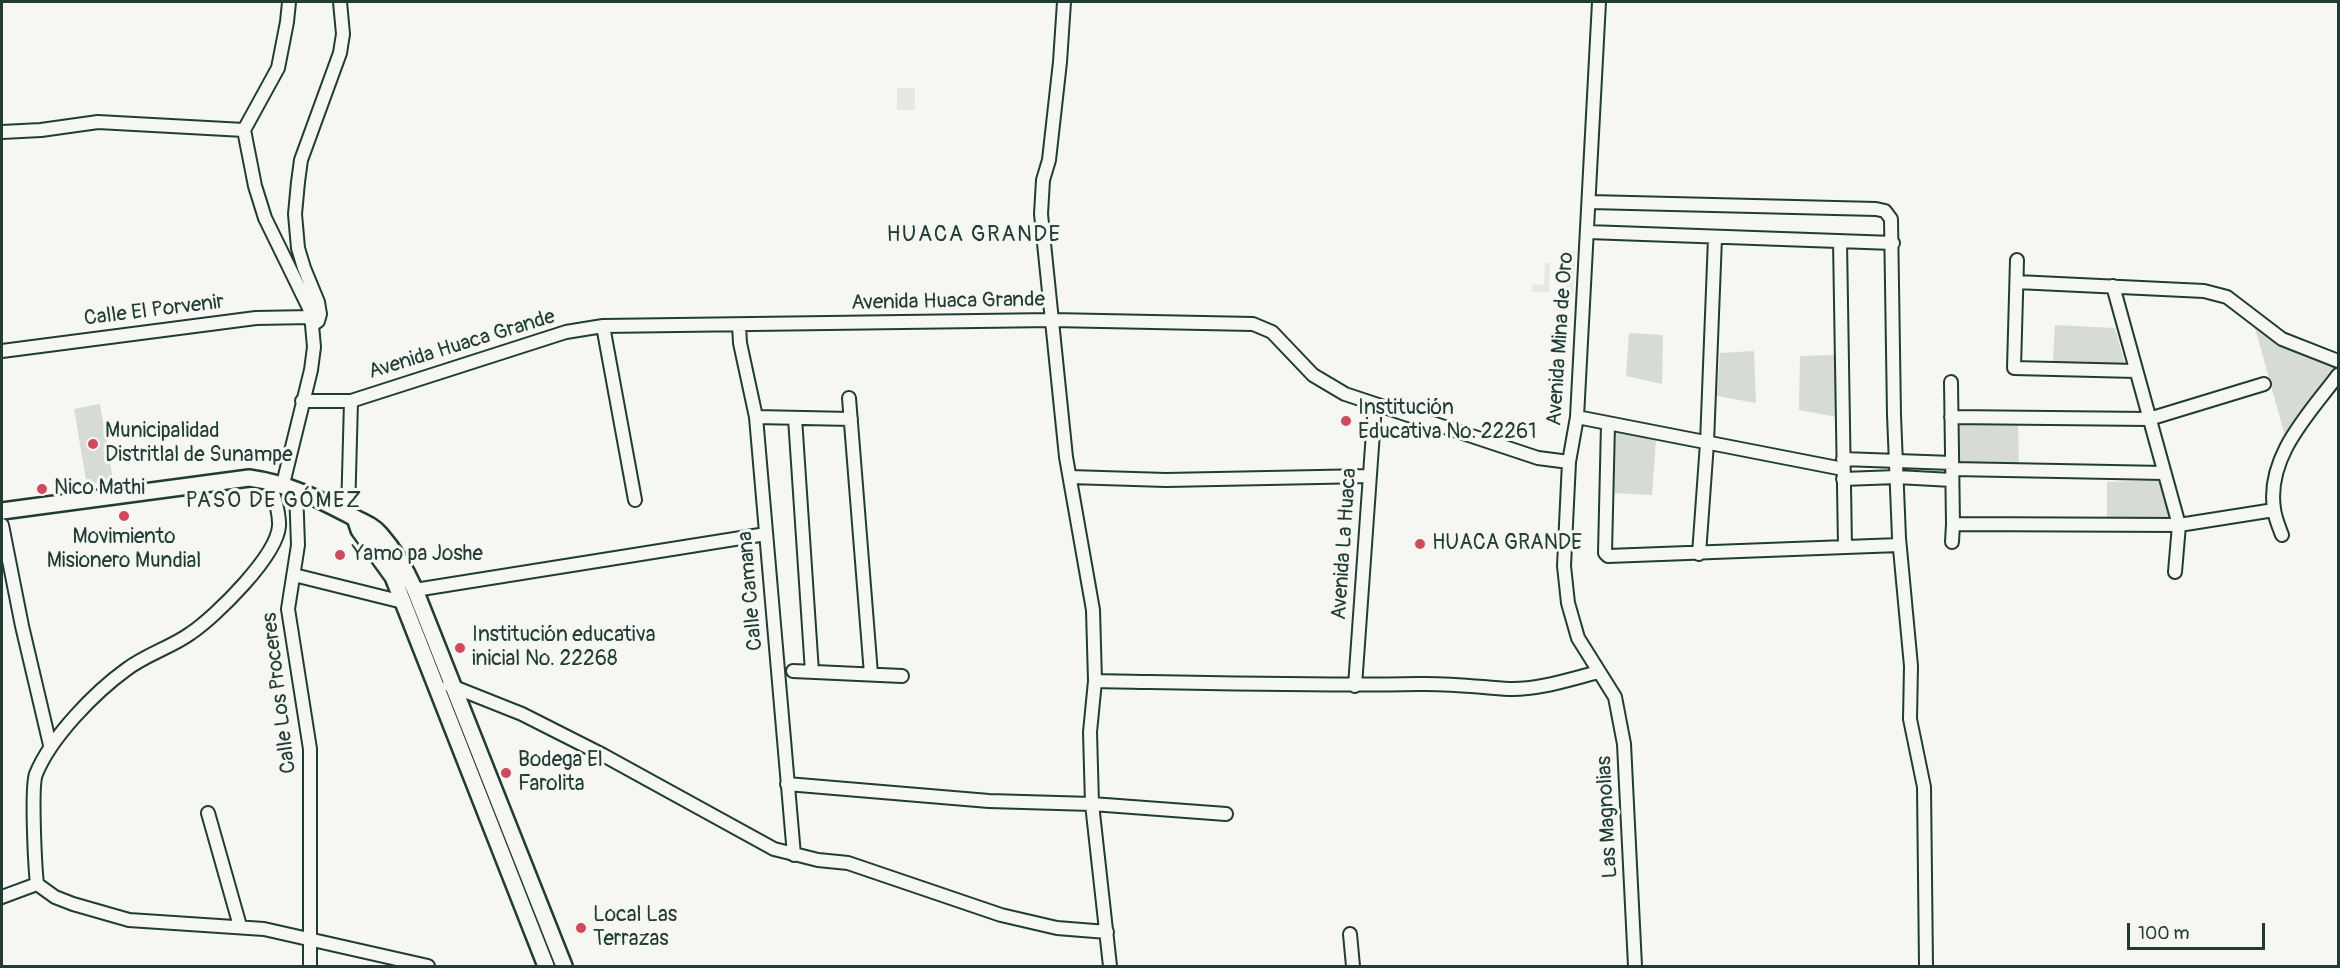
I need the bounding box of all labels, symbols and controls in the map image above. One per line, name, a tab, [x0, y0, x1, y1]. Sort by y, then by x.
district label: HUACA GRANDE	[886, 222, 1062, 248]
street label: Avenida Mina de Oro	[1542, 251, 1580, 427]
street label: Avenida Huaca Grande	[851, 288, 1045, 316]
street label: Calle El Porvenir	[83, 290, 225, 332]
street label: Avenida Huaca Grande	[366, 305, 558, 385]
place label: Institución Educativa No. 22261	[1358, 396, 1536, 446]
marker: Institución Educativa No. 22261	[1339, 414, 1353, 428]
place label: Municipalidad Distritlal de Sunampe	[105, 419, 293, 469]
marker: Municipalidad Distritlal de Sunampe	[86, 437, 100, 451]
street label: Avenida La Huaca	[1327, 467, 1363, 621]
place label: Nico Mathi	[54, 476, 145, 502]
marker: Nico Mathi	[35, 482, 49, 496]
district label: PASO DE GÓMEZ	[186, 488, 362, 514]
marker: Movimiento Misionero Mundial	[117, 509, 131, 523]
place label: Movimiento Misionero Mundial	[47, 525, 201, 575]
street label: Calle Camana	[733, 530, 769, 652]
place label: HUACA GRANDE	[1432, 531, 1582, 557]
marker: HUACA GRANDE	[1413, 537, 1427, 551]
place label: Yamo pa Joshe	[352, 542, 483, 568]
marker: Yamo pa Joshe	[333, 548, 347, 562]
street label: Calle Los Proceres	[258, 611, 302, 775]
place label: Institución educativa inicial No. 22268	[472, 623, 655, 673]
marker: Institución educativa inicial No. 22268	[453, 641, 467, 655]
place label: Bodega El Farolita	[518, 748, 603, 798]
street label: Las Magnolias	[1592, 755, 1624, 879]
marker: Bodega El Farolita	[499, 766, 513, 780]
place label: Local Las Terrazas	[593, 903, 677, 953]
scale bar	[2130, 911, 2268, 949]
marker: Local Las Terrazas	[574, 921, 588, 935]
text: 100 m	[2138, 922, 2190, 945]

